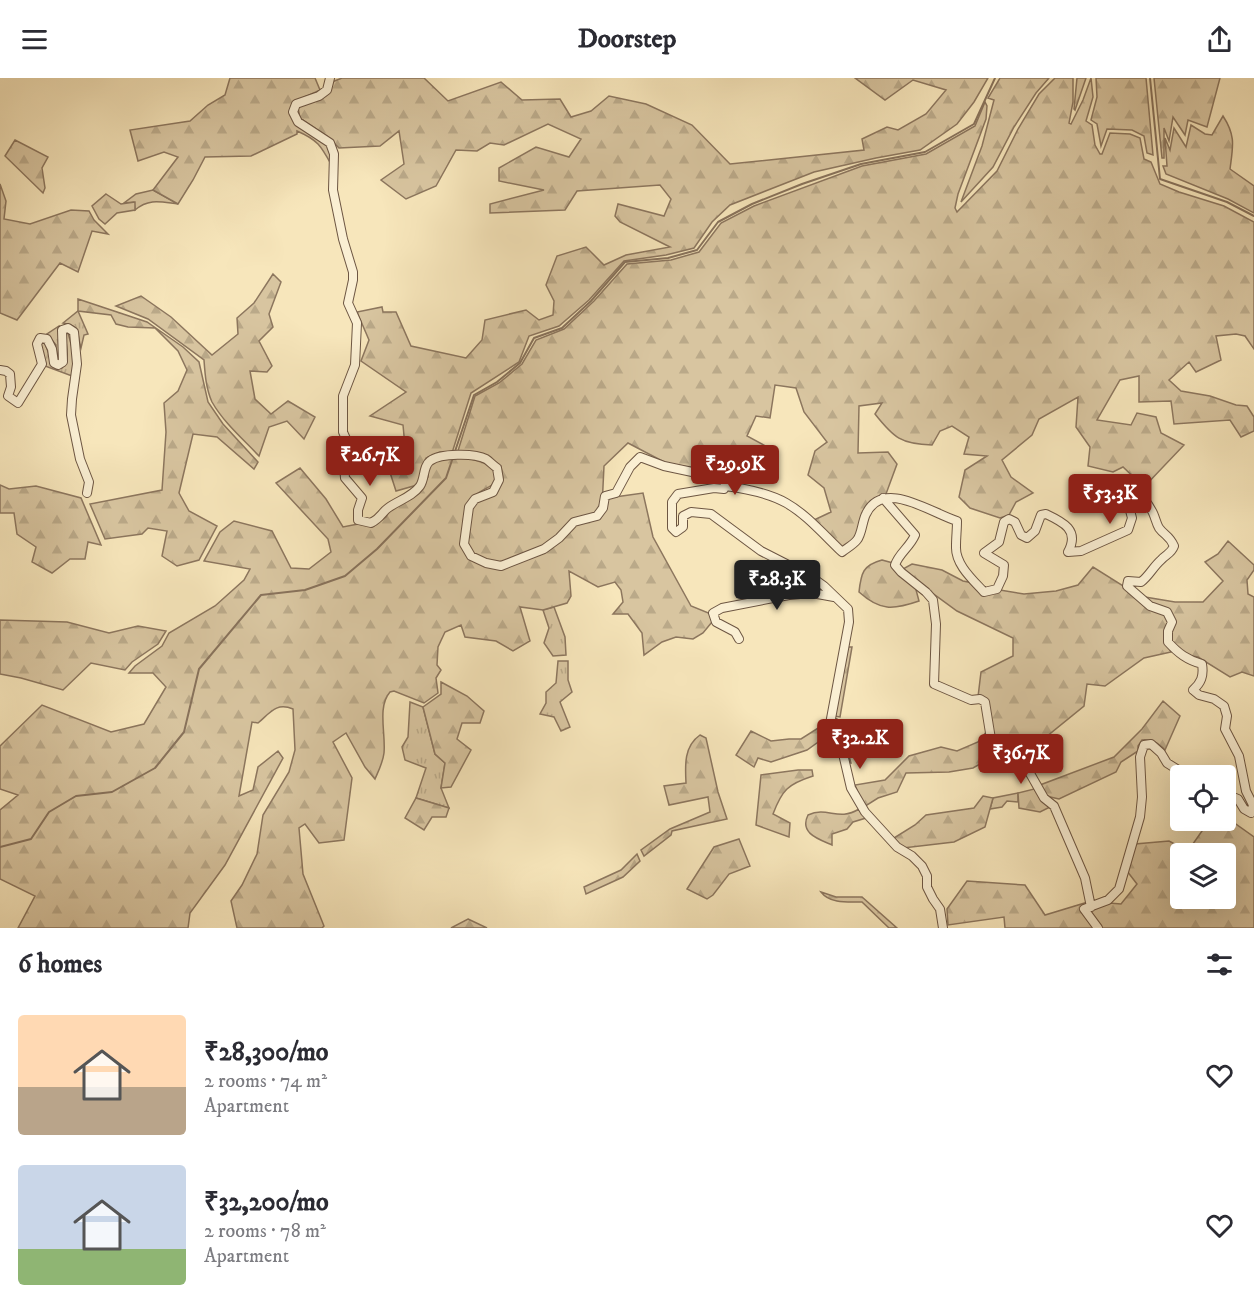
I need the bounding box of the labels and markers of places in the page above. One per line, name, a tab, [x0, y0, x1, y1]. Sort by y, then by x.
pin: ₹26.7K	[321, 436, 419, 487]
pin: ₹29.9K	[686, 445, 784, 496]
pin: ₹53.3K	[1061, 474, 1159, 525]
pin: ₹28.3K	[728, 560, 826, 611]
pin: ₹32.2K	[811, 719, 909, 770]
pin: ₹36.7K	[972, 734, 1070, 785]

